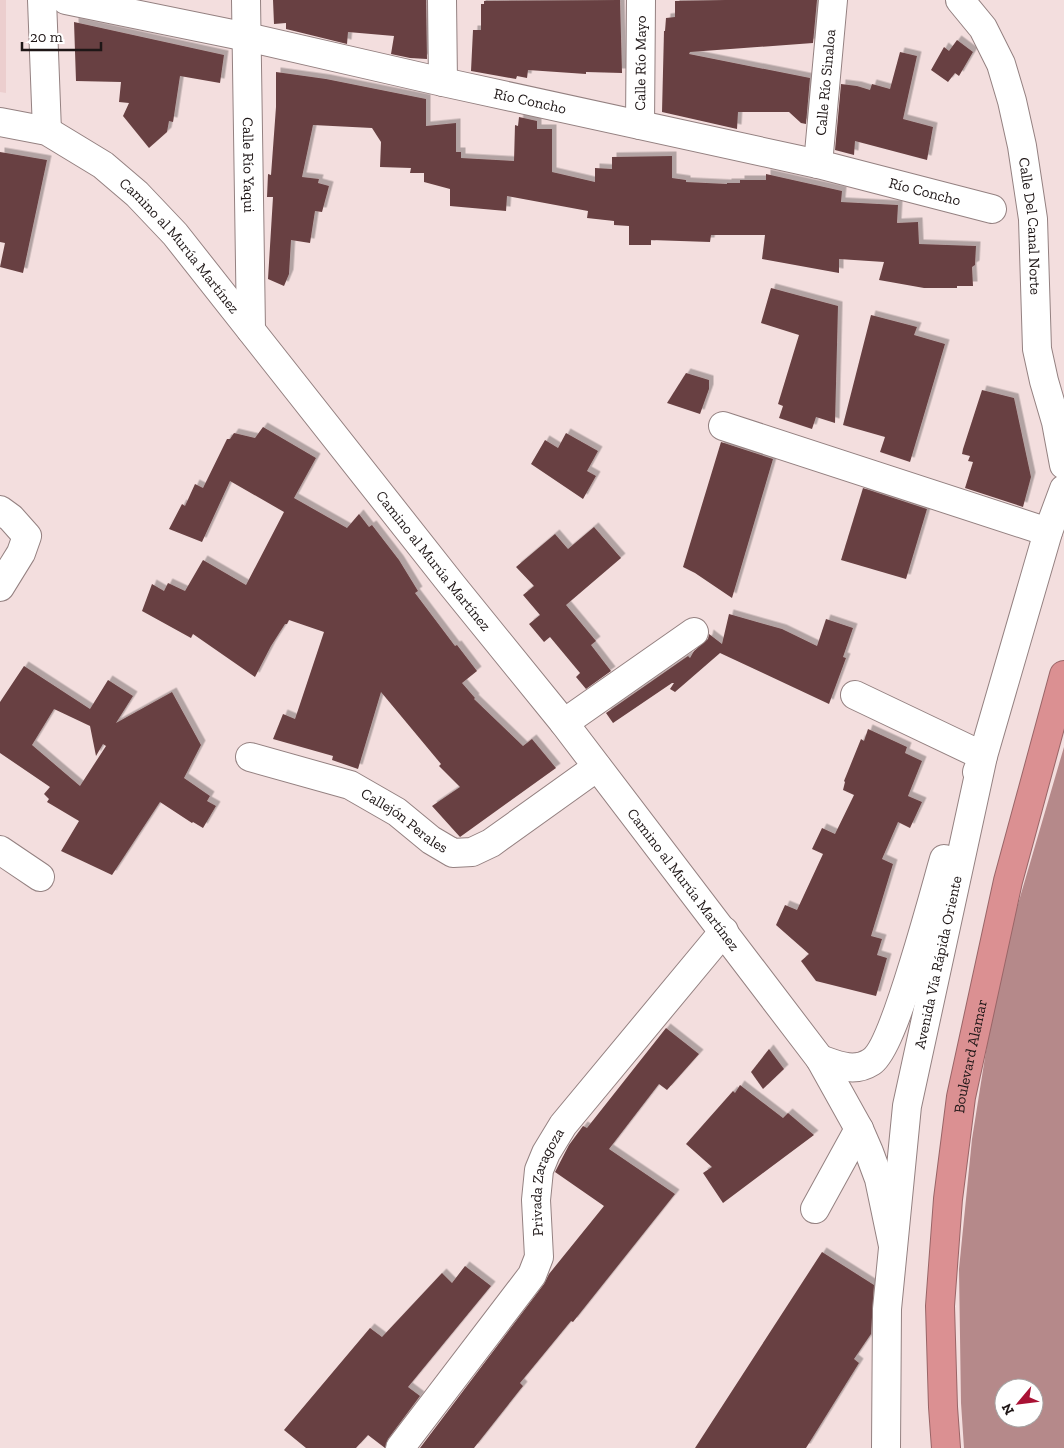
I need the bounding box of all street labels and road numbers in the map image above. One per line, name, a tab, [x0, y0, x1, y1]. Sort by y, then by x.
street label: Calle Río Mayo	[631, 15, 650, 111]
street label: Calle Río Sinaloa	[812, 28, 839, 136]
street label: Río Concho	[492, 84, 568, 118]
street label: Calle Río Yaqui	[239, 117, 258, 213]
street label: Calle Del Canal Norte	[1015, 156, 1044, 295]
street label: Camino al Murúa Martínez	[116, 174, 243, 317]
street label: Río Concho	[887, 174, 963, 210]
street label: Camino al Murúa Martínez	[372, 487, 495, 635]
street label: Callejón Perales	[358, 784, 451, 857]
street label: Camino al Murúa Martínez	[623, 805, 743, 954]
street label: Avenida Vía Rápida Oriente	[911, 874, 966, 1051]
street label: Boulevard Alamar	[950, 998, 991, 1114]
street label: Privada Zaragoza	[527, 1125, 568, 1237]

